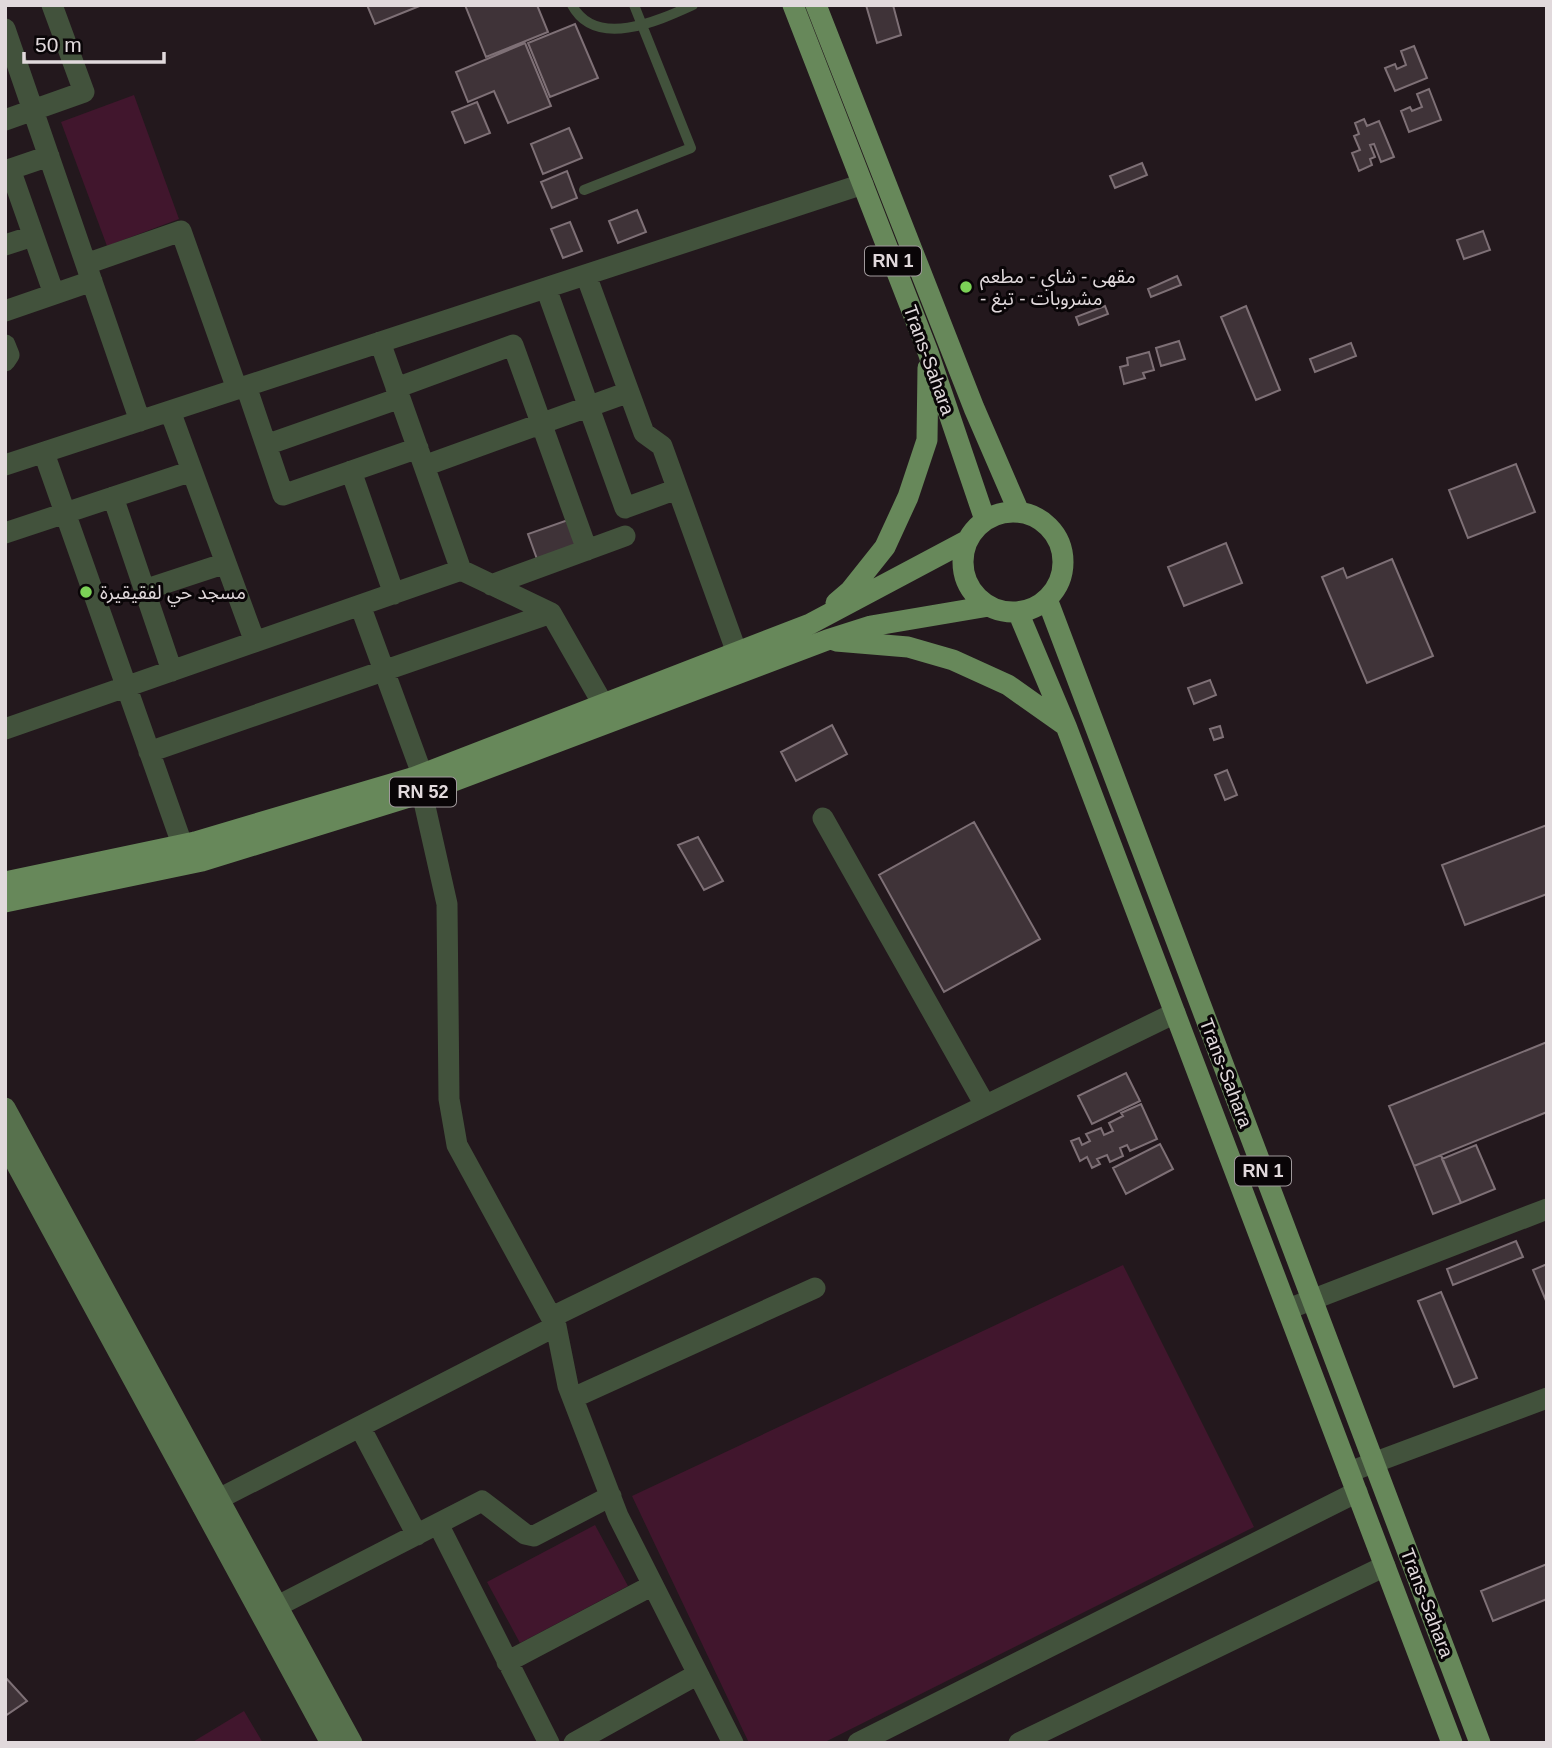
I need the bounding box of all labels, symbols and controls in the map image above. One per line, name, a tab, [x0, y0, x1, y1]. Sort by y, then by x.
scale bar	[24, 21, 164, 65]
text: 50 m	[35, 33, 82, 56]
road number: RN 1	[865, 246, 921, 276]
place label: مقهى - شاي - مطعم - مشروبات - تبغ	[980, 266, 1136, 313]
marker: مقهى - شاي - مطعم - مشروبات - تبغ	[958, 279, 974, 295]
street label: Trans-Sahara	[899, 302, 959, 418]
place label: مسجد حي لفقيقيرة	[100, 582, 246, 607]
marker: مسجد حي لفقيقيرة	[78, 584, 94, 600]
road number: RN 52	[390, 778, 456, 806]
street label: Trans-Sahara	[1196, 1015, 1257, 1131]
road number: RN 1	[1235, 1156, 1291, 1186]
street label: Trans-Sahara	[1397, 1545, 1458, 1661]

